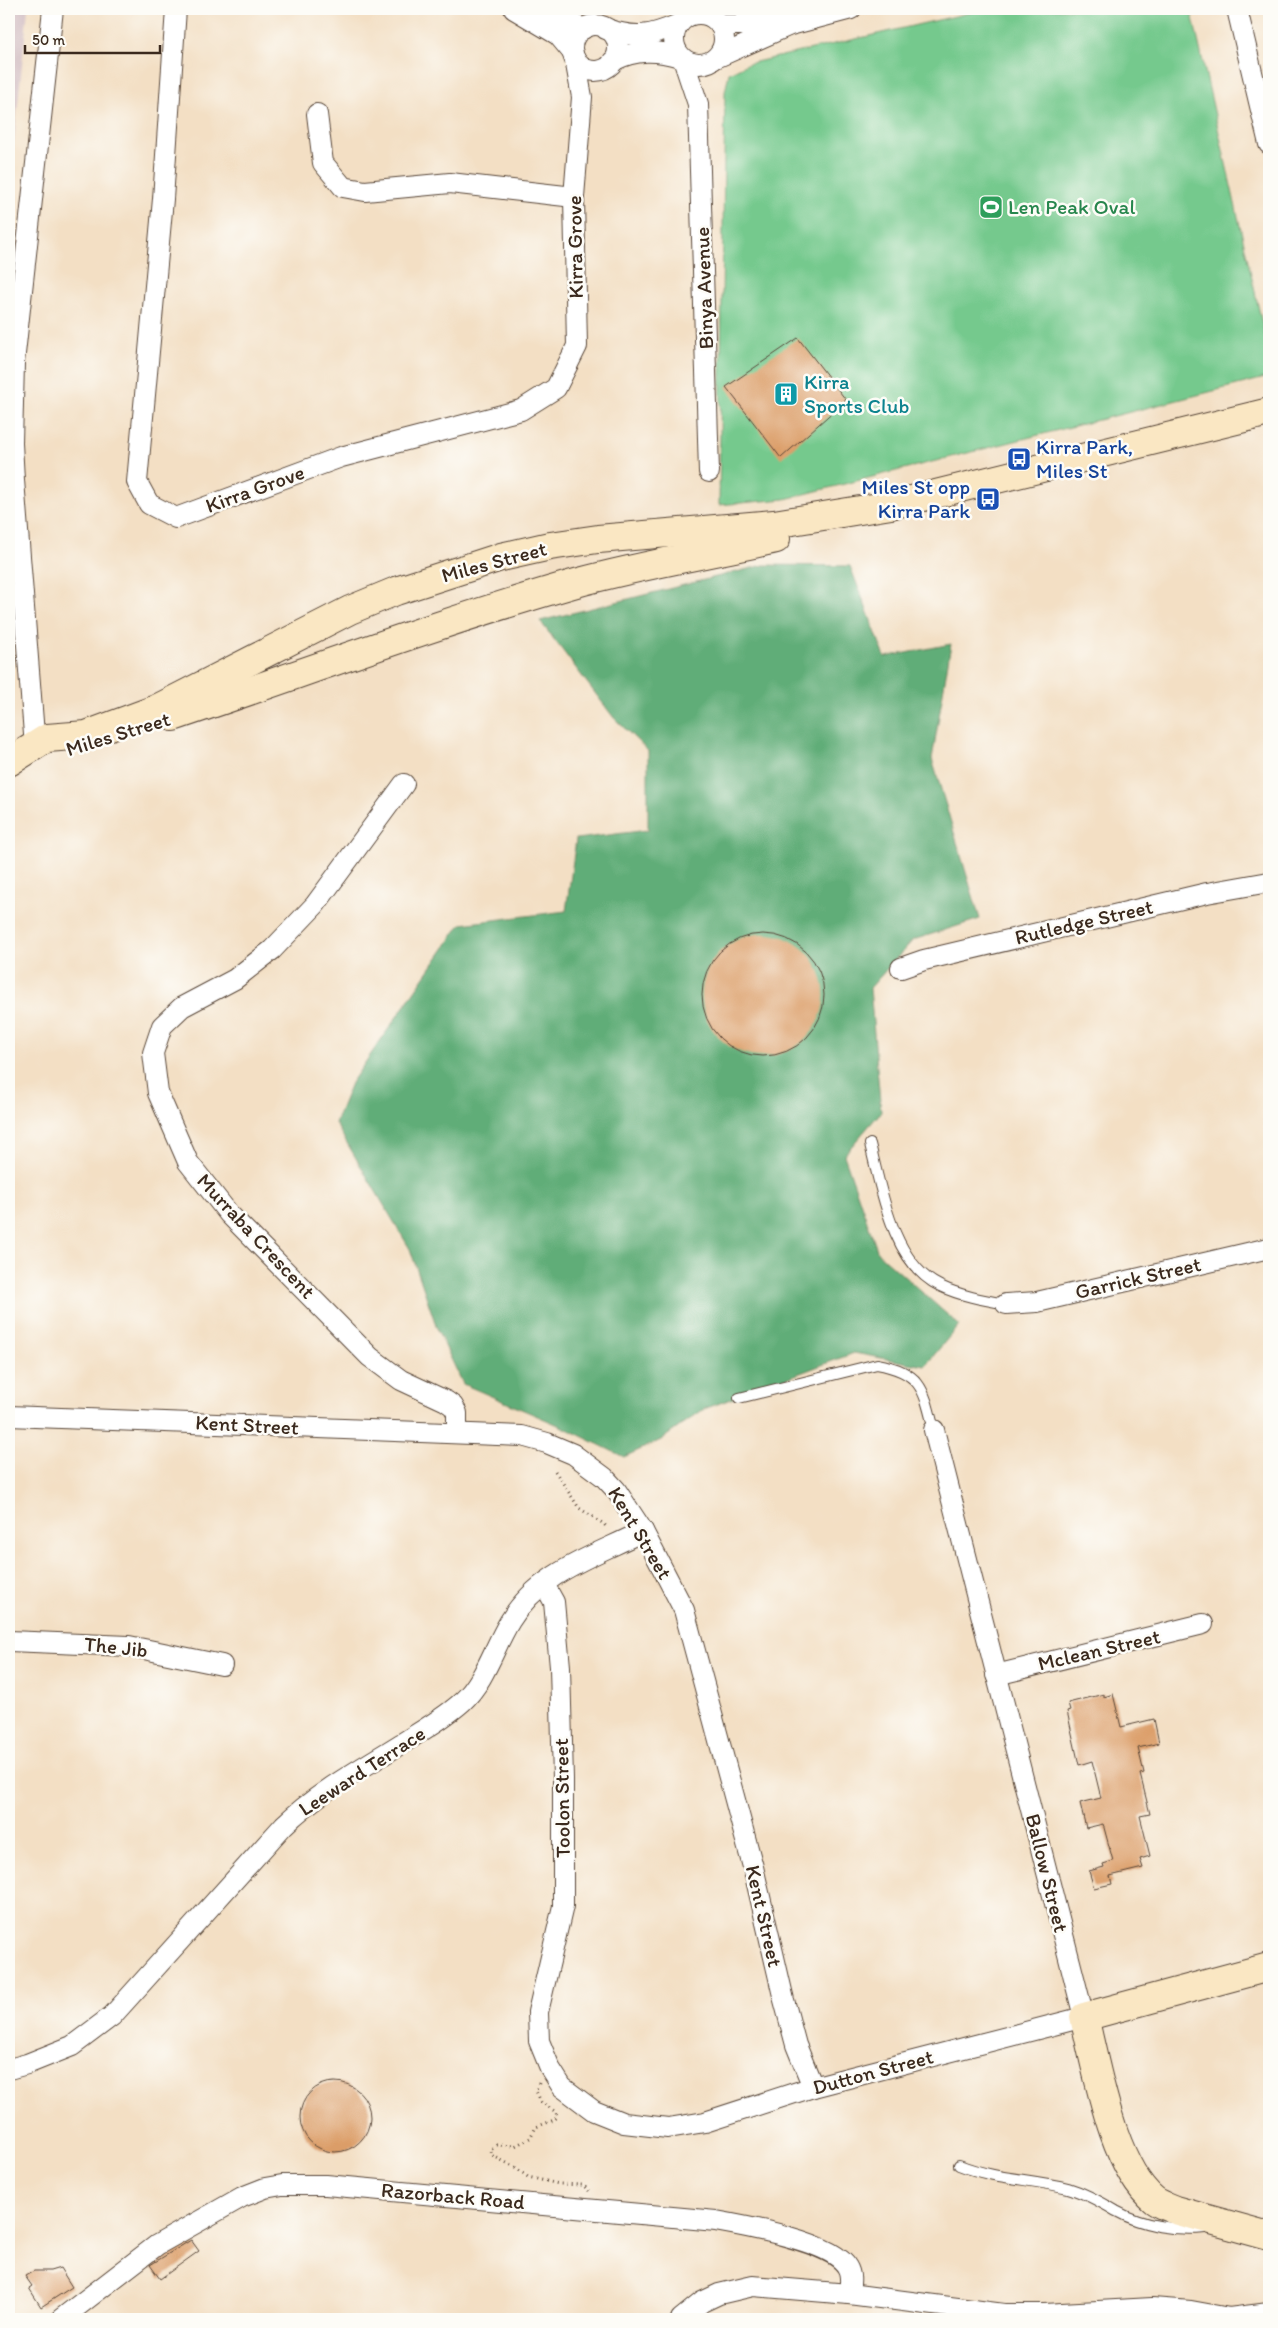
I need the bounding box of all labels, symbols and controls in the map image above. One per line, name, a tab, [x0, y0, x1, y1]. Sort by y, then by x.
scale bar	[25, 22, 160, 54]
text: 50 m	[32, 31, 65, 49]
sports icon: Len Peak Oval	[978, 194, 1004, 220]
place label: Len Peak Oval	[1008, 194, 1135, 219]
street label: Kirra Grove	[561, 195, 588, 299]
street label: Binya Avenue	[689, 226, 718, 350]
place label: Kirra Sports Club	[804, 369, 910, 418]
building icon: Kirra Sports Club	[773, 381, 799, 407]
place label: Kirra Park, Miles St	[1036, 434, 1133, 483]
bus stop icon: Kirra Park, Miles St	[1006, 446, 1032, 472]
street label: Kirra Grove	[202, 459, 308, 518]
place label: Miles St opp Kirra Park	[862, 474, 970, 523]
bus stop icon: Miles St opp Kirra Park	[975, 486, 1001, 512]
street label: Miles Street	[439, 535, 549, 588]
street label: Miles Street	[63, 706, 173, 761]
street label: Rutledge Street	[1012, 893, 1156, 950]
street label: Murraba Crescent	[192, 1168, 321, 1303]
street label: Garrick Street	[1073, 1251, 1203, 1304]
street label: Kent Street	[195, 1409, 300, 1440]
street label: Kent Street	[603, 1482, 678, 1584]
street label: Mclean Street	[1035, 1623, 1163, 1676]
street label: The Jib	[83, 1631, 149, 1662]
street label: Leeward Terrace	[294, 1720, 430, 1821]
street label: Toolon Street	[548, 1738, 575, 1858]
street label: Ballow Street	[1021, 1811, 1074, 1935]
street label: Kent Street	[741, 1863, 788, 1969]
street label: Dutton Street	[810, 2043, 936, 2100]
street label: Razorback Road	[380, 2177, 527, 2214]

